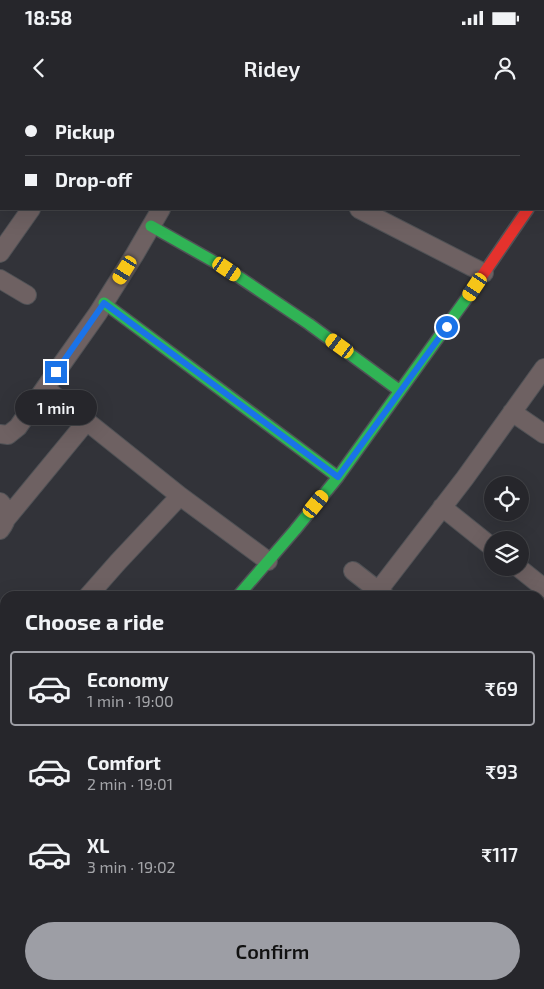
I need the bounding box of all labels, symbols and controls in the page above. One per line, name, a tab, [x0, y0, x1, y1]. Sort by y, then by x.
text: 18:58	[25, 6, 72, 29]
icon: back	[25, 54, 53, 82]
icon: person	[491, 54, 519, 82]
text: Ridey	[244, 55, 300, 81]
text: Pickup	[55, 120, 115, 143]
text: Drop-off	[55, 168, 132, 191]
car	[110, 253, 139, 287]
car	[210, 254, 243, 284]
car	[460, 270, 489, 304]
route start	[436, 316, 458, 338]
car	[323, 331, 356, 361]
route end	[45, 361, 67, 383]
callout: 1 min	[15, 390, 97, 424]
text: 1 min	[37, 398, 75, 417]
map controls	[484, 476, 529, 576]
button: locate	[484, 476, 529, 521]
car	[300, 488, 331, 520]
button: layers	[484, 531, 529, 576]
text: Choose a ride	[25, 608, 164, 634]
icon: car	[27, 666, 72, 711]
text: Economy	[87, 668, 169, 691]
text: ₹69	[485, 677, 518, 700]
text: 1 min · 19:00	[87, 691, 174, 710]
icon: car	[27, 749, 72, 794]
text: Comfort	[87, 751, 161, 774]
text: ₹93	[485, 760, 518, 783]
text: 2 min · 19:01	[87, 774, 173, 793]
icon: car	[27, 832, 72, 877]
text: XL	[87, 834, 109, 857]
text: ₹117	[481, 843, 518, 866]
text: 3 min · 19:02	[87, 857, 176, 876]
button: Confirm	[25, 922, 520, 980]

